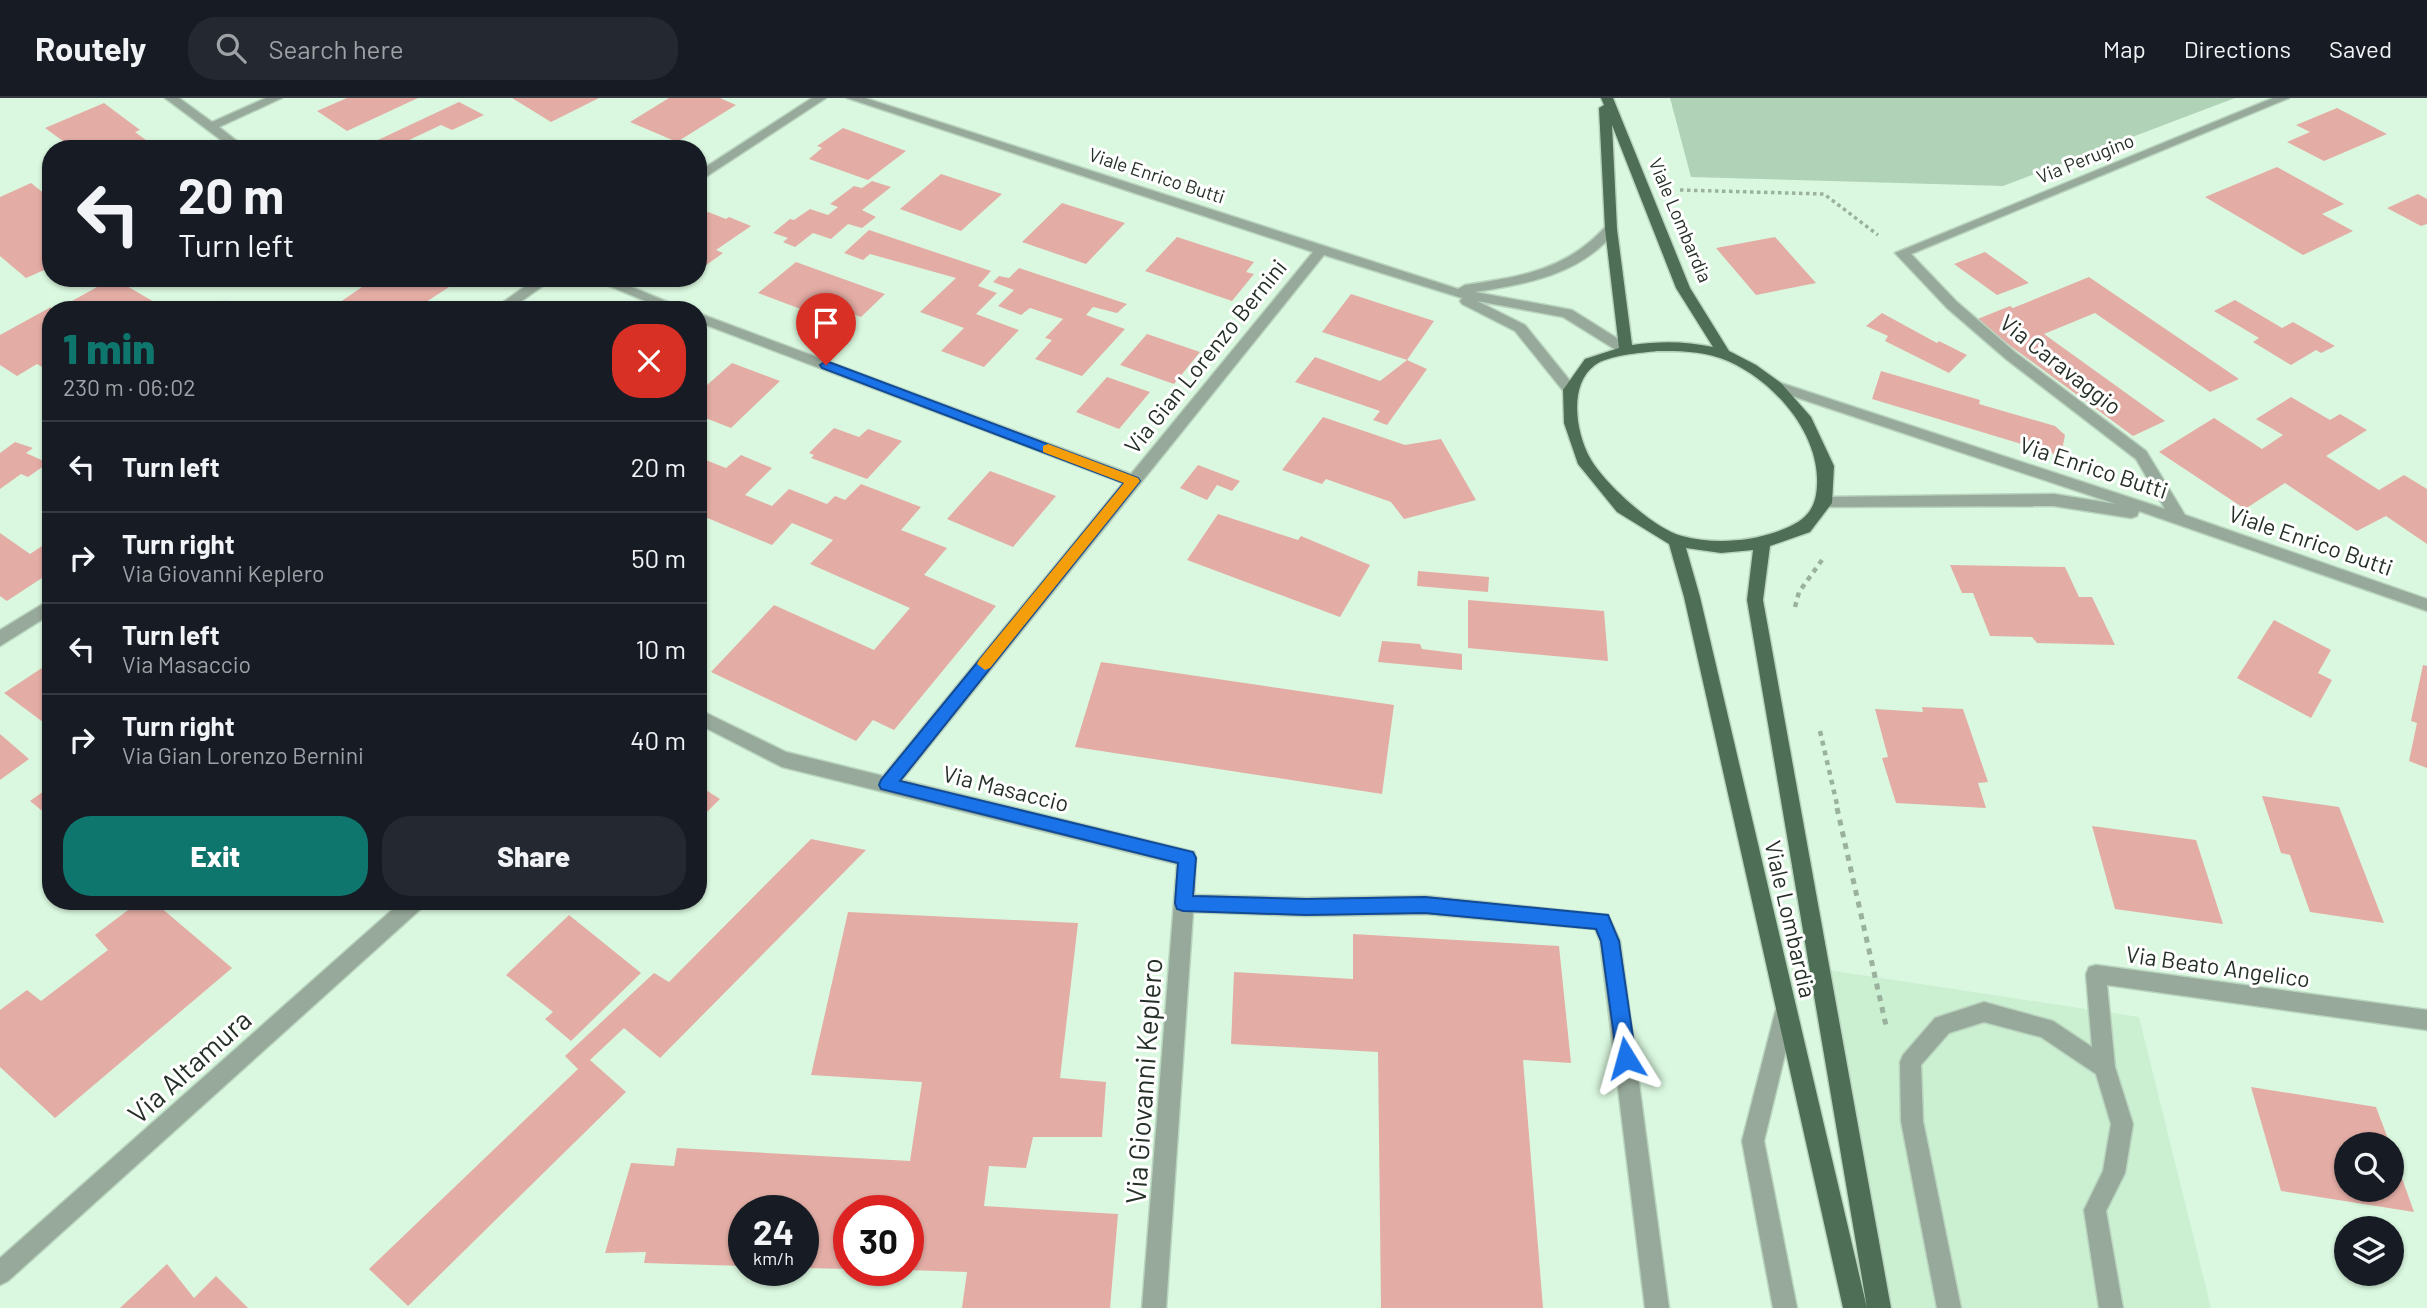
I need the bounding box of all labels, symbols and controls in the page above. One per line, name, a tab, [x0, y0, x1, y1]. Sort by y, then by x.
search box	[188, 17, 678, 80]
text: Routely	[35, 28, 146, 68]
icon: search	[212, 29, 250, 67]
text: Search here	[268, 33, 404, 64]
text: Map	[2103, 34, 2146, 63]
text: Directions	[2184, 34, 2291, 63]
text: Saved	[2329, 34, 2392, 63]
street label: Via Perugino	[2033, 128, 2137, 188]
street label: Viale Enrico Butti	[1086, 142, 1228, 208]
street label: Viale Lombardia	[1644, 154, 1718, 286]
text: 20 m	[178, 165, 284, 224]
icon: left	[63, 168, 154, 259]
text: Turn left	[178, 225, 295, 263]
street label: Via Gian Lorenzo Bernini	[1118, 253, 1292, 459]
pin	[796, 293, 856, 365]
icon: arrive	[807, 304, 845, 342]
street label: Via Caravaggio	[1995, 308, 2127, 420]
text: 1 min	[63, 322, 155, 372]
button: close	[612, 324, 686, 398]
text: 230 m · 06:02	[63, 373, 196, 401]
street label: Via Enrico Butti	[2016, 430, 2172, 504]
icon: left	[63, 448, 101, 486]
text: Turn left	[122, 451, 220, 482]
text: 20 m	[631, 451, 686, 482]
street label: Viale Enrico Butti	[2225, 499, 2397, 581]
text: Turn right	[122, 528, 235, 559]
icon: right	[63, 539, 101, 577]
text: 50 m	[631, 542, 686, 573]
text: Via Giovanni Keplero	[122, 559, 325, 587]
text: Turn left	[122, 619, 220, 650]
icon: left	[63, 630, 101, 668]
text: 10 m	[636, 633, 686, 664]
text: Via Masaccio	[122, 650, 251, 678]
text: Turn right	[122, 710, 235, 741]
icon: right	[63, 721, 101, 759]
text: 40 m	[630, 724, 686, 755]
text: Via Gian Lorenzo Bernini	[122, 741, 364, 769]
street label: Via Masaccio	[940, 759, 1072, 817]
button: Exit	[63, 816, 368, 896]
button: Share	[382, 816, 686, 896]
street label: Viale Lombardia	[1759, 838, 1823, 1000]
street label: Via Beato Angelico	[2124, 939, 2312, 993]
street label: Via Giovanni Keplero	[1117, 957, 1169, 1205]
street label: Via Altamura	[120, 1002, 258, 1130]
position arrow	[1589, 1021, 1663, 1095]
map controls	[2334, 1132, 2404, 1286]
button: search	[2334, 1132, 2404, 1202]
speed limit sign: 30	[833, 1195, 924, 1286]
text: 24	[753, 1210, 794, 1252]
button: layers	[2334, 1216, 2404, 1286]
text: km/h	[753, 1247, 794, 1269]

